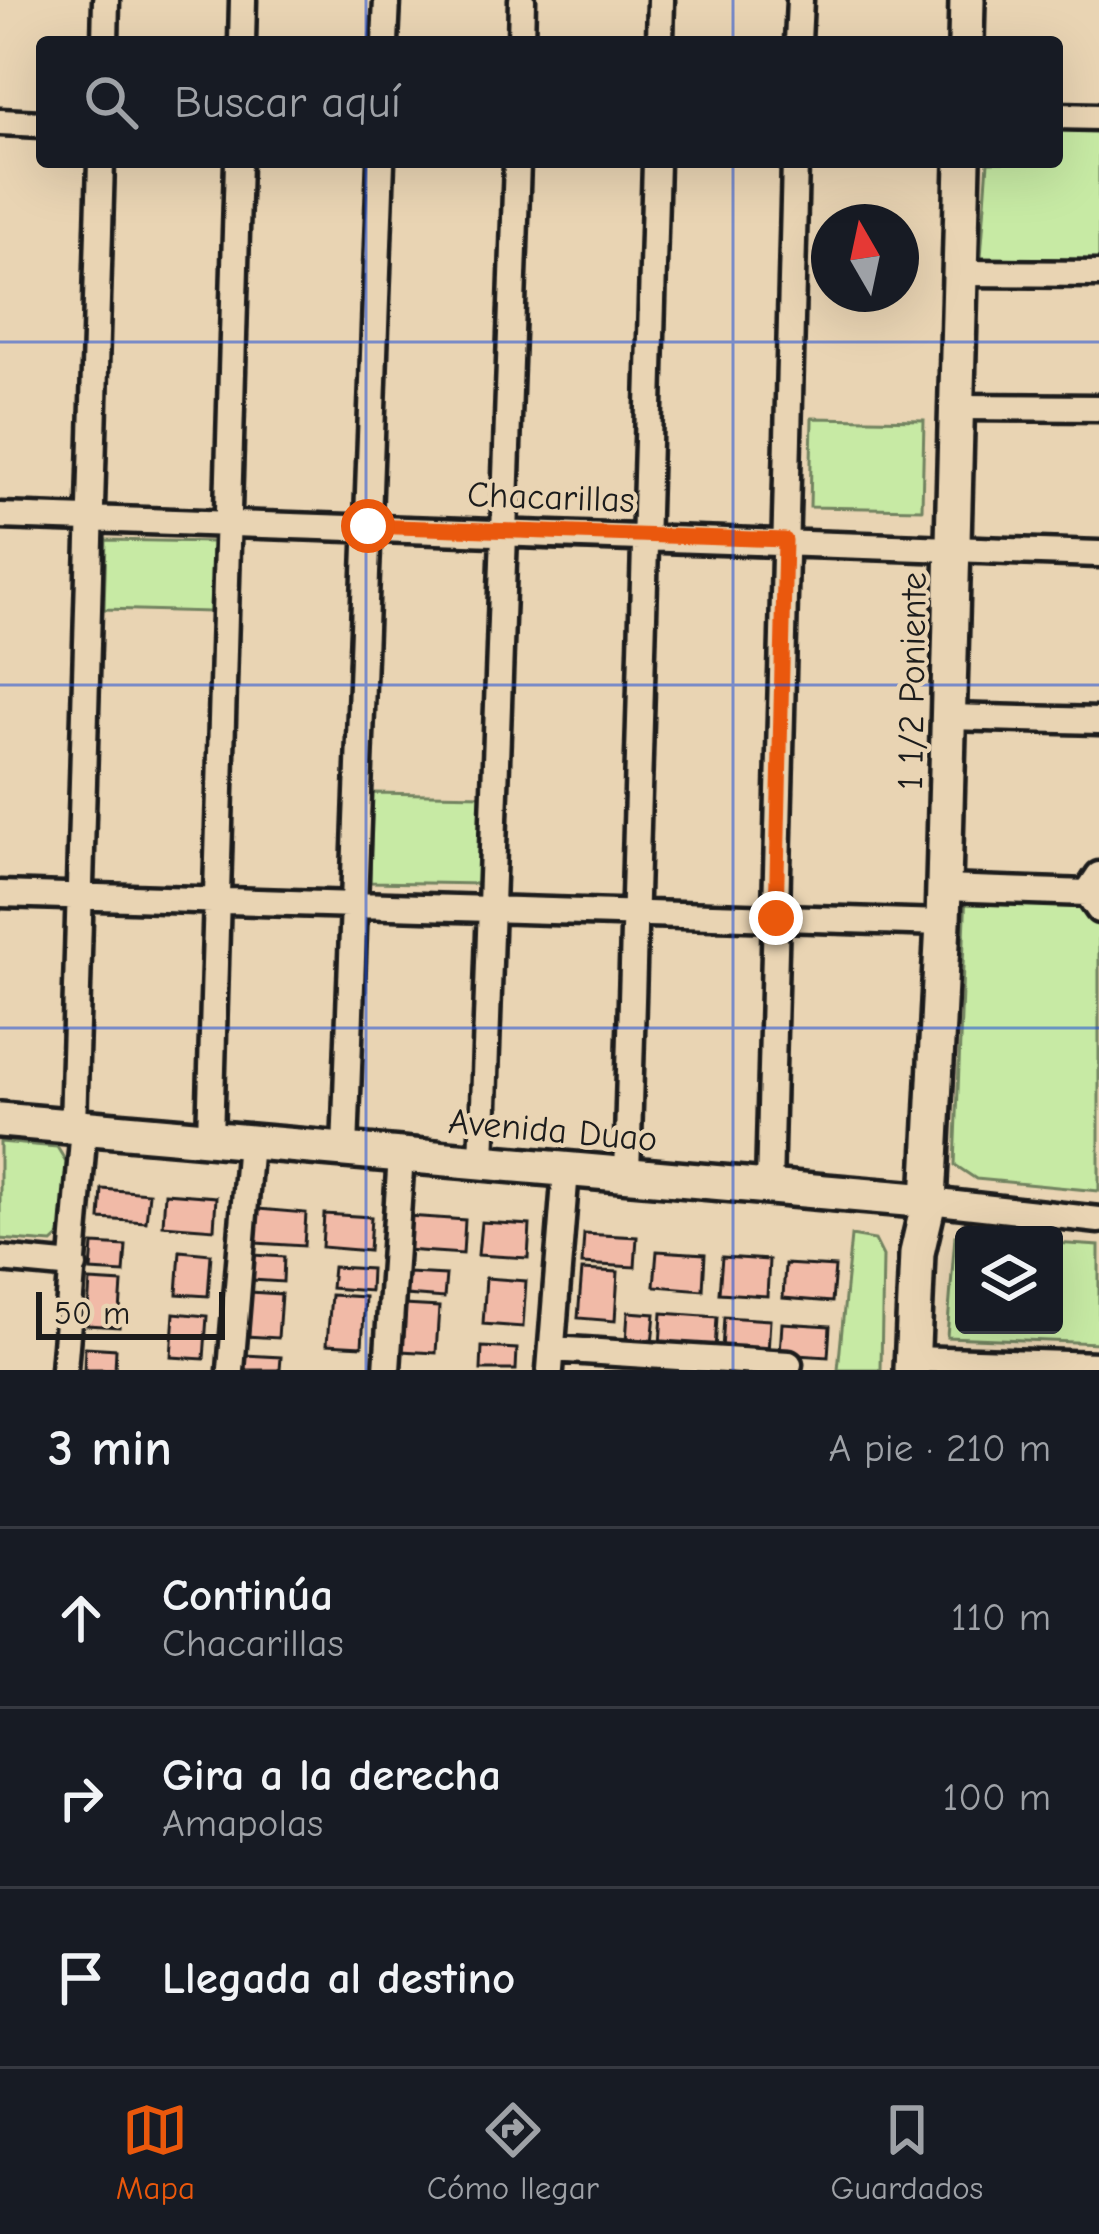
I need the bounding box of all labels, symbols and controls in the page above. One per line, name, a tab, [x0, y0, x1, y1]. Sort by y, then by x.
search box	[36, 36, 1063, 168]
icon: search	[78, 69, 144, 135]
text: Buscar aquí	[174, 76, 401, 128]
north arrow	[811, 204, 919, 312]
street label: Chacarillas	[466, 474, 635, 521]
route start	[341, 499, 395, 553]
street label: 1 1/2 Poniente	[890, 572, 935, 790]
route end	[749, 891, 803, 945]
street label: Avenida Duao	[447, 1101, 659, 1160]
map controls	[955, 1226, 1063, 1334]
button: layers	[955, 1226, 1063, 1334]
scale bar	[36, 1286, 225, 1339]
text: 50 m	[54, 1294, 130, 1332]
text: 3 min	[48, 1419, 172, 1478]
text: A pie · 210 m	[828, 1426, 1051, 1471]
text: Continúa	[162, 1569, 333, 1621]
icon: ahead	[48, 1585, 114, 1651]
text: 110 m	[951, 1595, 1051, 1640]
text: Chacarillas	[162, 1621, 344, 1666]
text: Gira a la derecha	[162, 1749, 501, 1801]
icon: right	[48, 1765, 114, 1831]
text: 100 m	[943, 1775, 1051, 1820]
text: Amapolas	[162, 1801, 323, 1846]
icon: arrive	[48, 1945, 114, 2011]
text: Llegada al destino	[162, 1952, 515, 2004]
tab: Mapa	[116, 2097, 195, 2207]
tab: Cómo llegar	[427, 2097, 599, 2207]
tab: Guardados	[831, 2097, 983, 2207]

